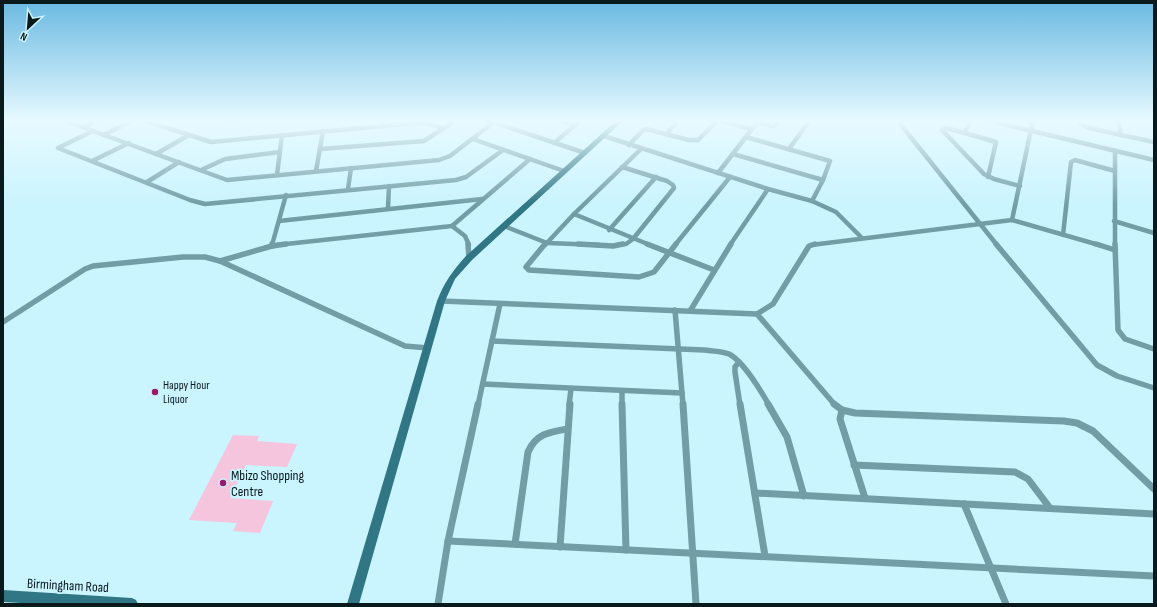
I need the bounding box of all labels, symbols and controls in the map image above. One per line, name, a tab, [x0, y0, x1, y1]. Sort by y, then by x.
north arrow	[8, 8, 48, 48]
text: N	[18, 29, 29, 44]
place label: Happy Hour Liquor	[163, 378, 210, 407]
marker: Happy Hour Liquor	[150, 387, 160, 397]
place label: Mbizo Shopping Centre	[231, 467, 305, 500]
marker: Mbizo Shopping Centre	[218, 478, 228, 488]
street label: Birmingham Road	[27, 575, 109, 596]

